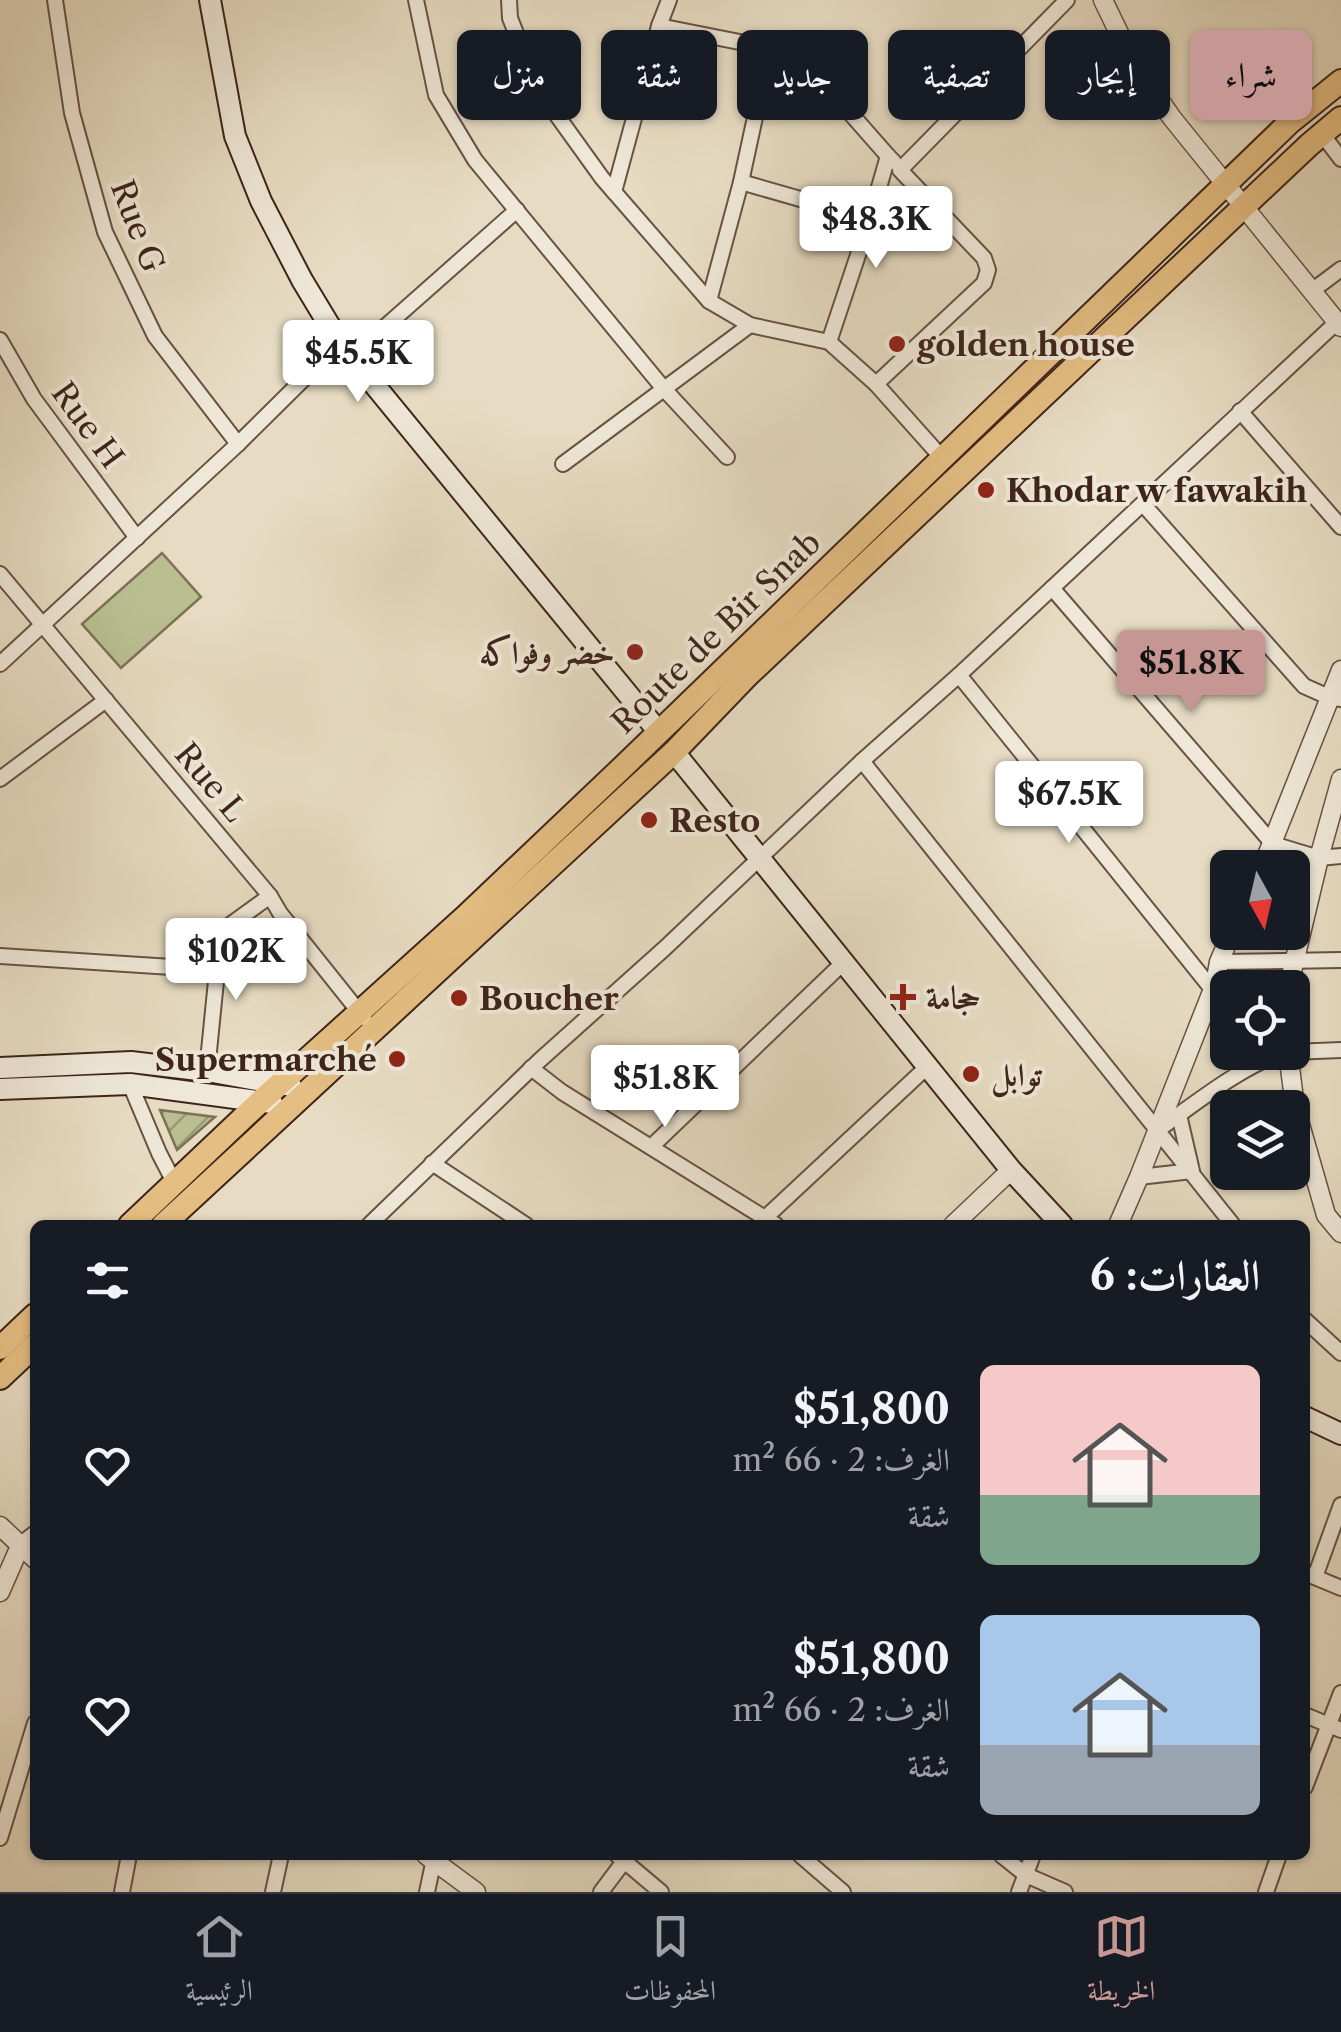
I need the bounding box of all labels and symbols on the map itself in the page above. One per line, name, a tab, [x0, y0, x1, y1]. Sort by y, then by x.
street label: Rue G	[103, 175, 173, 277]
pin: $48.3K	[795, 186, 957, 271]
pin: $45.5K	[277, 320, 439, 405]
place label: golden house	[916, 325, 1135, 364]
marker: golden house	[886, 333, 908, 355]
street label: Rue H	[44, 374, 132, 476]
place label: Khodar w fawakih	[1006, 471, 1307, 510]
marker: Khodar w fawakih	[975, 479, 997, 501]
street label: Route de Bir Snab	[604, 522, 828, 742]
pin: $51.8K	[1110, 630, 1272, 715]
place label: خضر وفواكه	[479, 633, 615, 674]
marker: خضر وفواكه	[624, 641, 646, 663]
street label: Rue L	[167, 735, 255, 829]
pin: $67.5K	[988, 761, 1150, 846]
place label: Resto	[669, 801, 760, 840]
marker: Resto	[638, 809, 660, 831]
north arrow	[1210, 850, 1310, 950]
pin: $102K	[166, 918, 306, 1003]
place label: حجامة	[926, 978, 981, 1017]
place label: Boucher	[479, 979, 619, 1018]
marker: حجامة	[890, 984, 916, 1010]
marker: Boucher	[448, 987, 470, 1009]
place label: Supermarché	[155, 1040, 377, 1079]
pin: $51.8K	[584, 1045, 746, 1130]
marker: Supermarché	[386, 1048, 408, 1070]
place label: توابل	[991, 1055, 1043, 1098]
marker: توابل	[960, 1063, 982, 1085]

